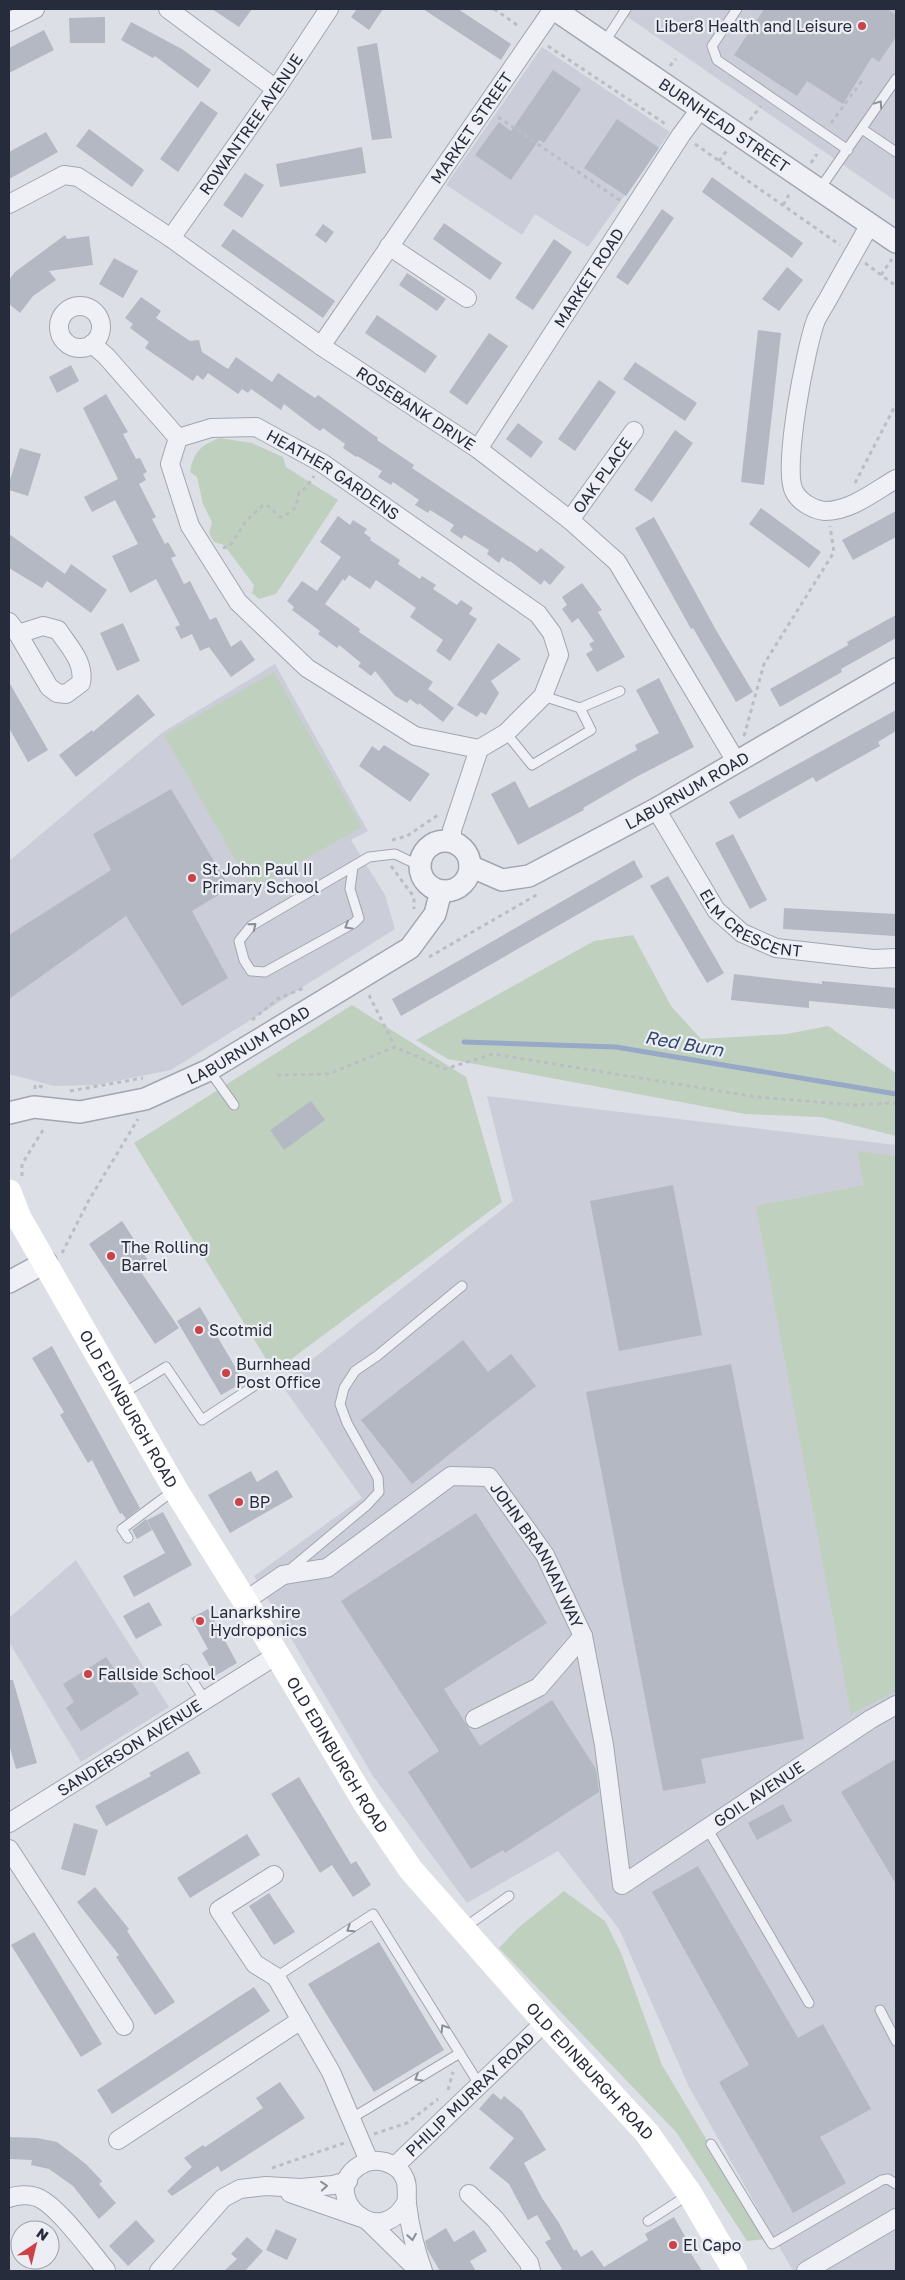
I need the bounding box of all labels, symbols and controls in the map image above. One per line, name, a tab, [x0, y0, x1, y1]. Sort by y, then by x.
place label: Liber8 Health and Leisure	[655, 16, 852, 36]
marker: Liber8 Health and Leisure	[856, 20, 868, 32]
street label: ROWANTREE AVENUE	[195, 50, 307, 199]
street label: MARKET STREET	[426, 68, 517, 187]
street label: BURNHEAD STREET	[655, 73, 794, 177]
one-way arrow	[873, 101, 882, 110]
street label: MARKET ROAD	[549, 224, 628, 331]
street label: ROSEBANK DRIVE	[353, 362, 479, 455]
street label: HEATHER GARDENS	[263, 425, 403, 524]
street label: OAK PLACE	[568, 434, 636, 517]
street label: LABURNUM ROAD	[622, 747, 753, 834]
place label: St John Paul II Primary School	[202, 859, 319, 897]
marker: St John Paul II Primary School	[186, 872, 198, 884]
street label: ELM CRESCENT	[696, 885, 803, 961]
one-way arrow	[344, 919, 353, 929]
one-way arrow	[248, 923, 257, 932]
street label: LABURNUM ROAD	[184, 1001, 314, 1089]
water label: Red Burn	[643, 1025, 726, 1061]
place label: The Rolling Barrel	[121, 1237, 209, 1275]
marker: The Rolling Barrel	[105, 1250, 117, 1262]
place label: Scotmid	[209, 1320, 272, 1340]
marker: Scotmid	[193, 1324, 205, 1336]
street label: OLD EDINBURGH ROAD	[75, 1326, 182, 1492]
place label: Burnhead Post Office	[236, 1354, 321, 1392]
marker: Burnhead Post Office	[220, 1367, 232, 1379]
street label: JOHN BRANNAN WAY	[486, 1478, 588, 1632]
place label: BP	[249, 1492, 270, 1512]
marker: BP	[233, 1496, 245, 1508]
place label: Lanarkshire Hydroponics	[210, 1602, 307, 1640]
marker: Lanarkshire Hydroponics	[194, 1615, 206, 1627]
place label: Fallside School	[98, 1664, 216, 1684]
marker: Fallside School	[82, 1668, 94, 1680]
street label: OLD EDINBURGH ROAD	[282, 1673, 393, 1837]
street label: SANDERSON AVENUE	[53, 1695, 205, 1800]
street label: GOIL AVENUE	[710, 1756, 808, 1831]
one-way arrow	[346, 1923, 355, 1933]
street label: OLD EDINBURGH ROAD	[522, 1998, 658, 2144]
one-way arrow	[441, 2024, 451, 2033]
street label: PHILIP MURRAY ROAD	[401, 2027, 539, 2161]
one-way arrow	[415, 2072, 424, 2082]
one-way arrow	[321, 2181, 329, 2192]
north arrow	[10, 2220, 60, 2270]
text: N	[34, 2224, 52, 2244]
one-way arrow	[406, 2233, 417, 2241]
place label: El Capo	[683, 2235, 741, 2255]
marker: El Capo	[667, 2239, 679, 2251]

